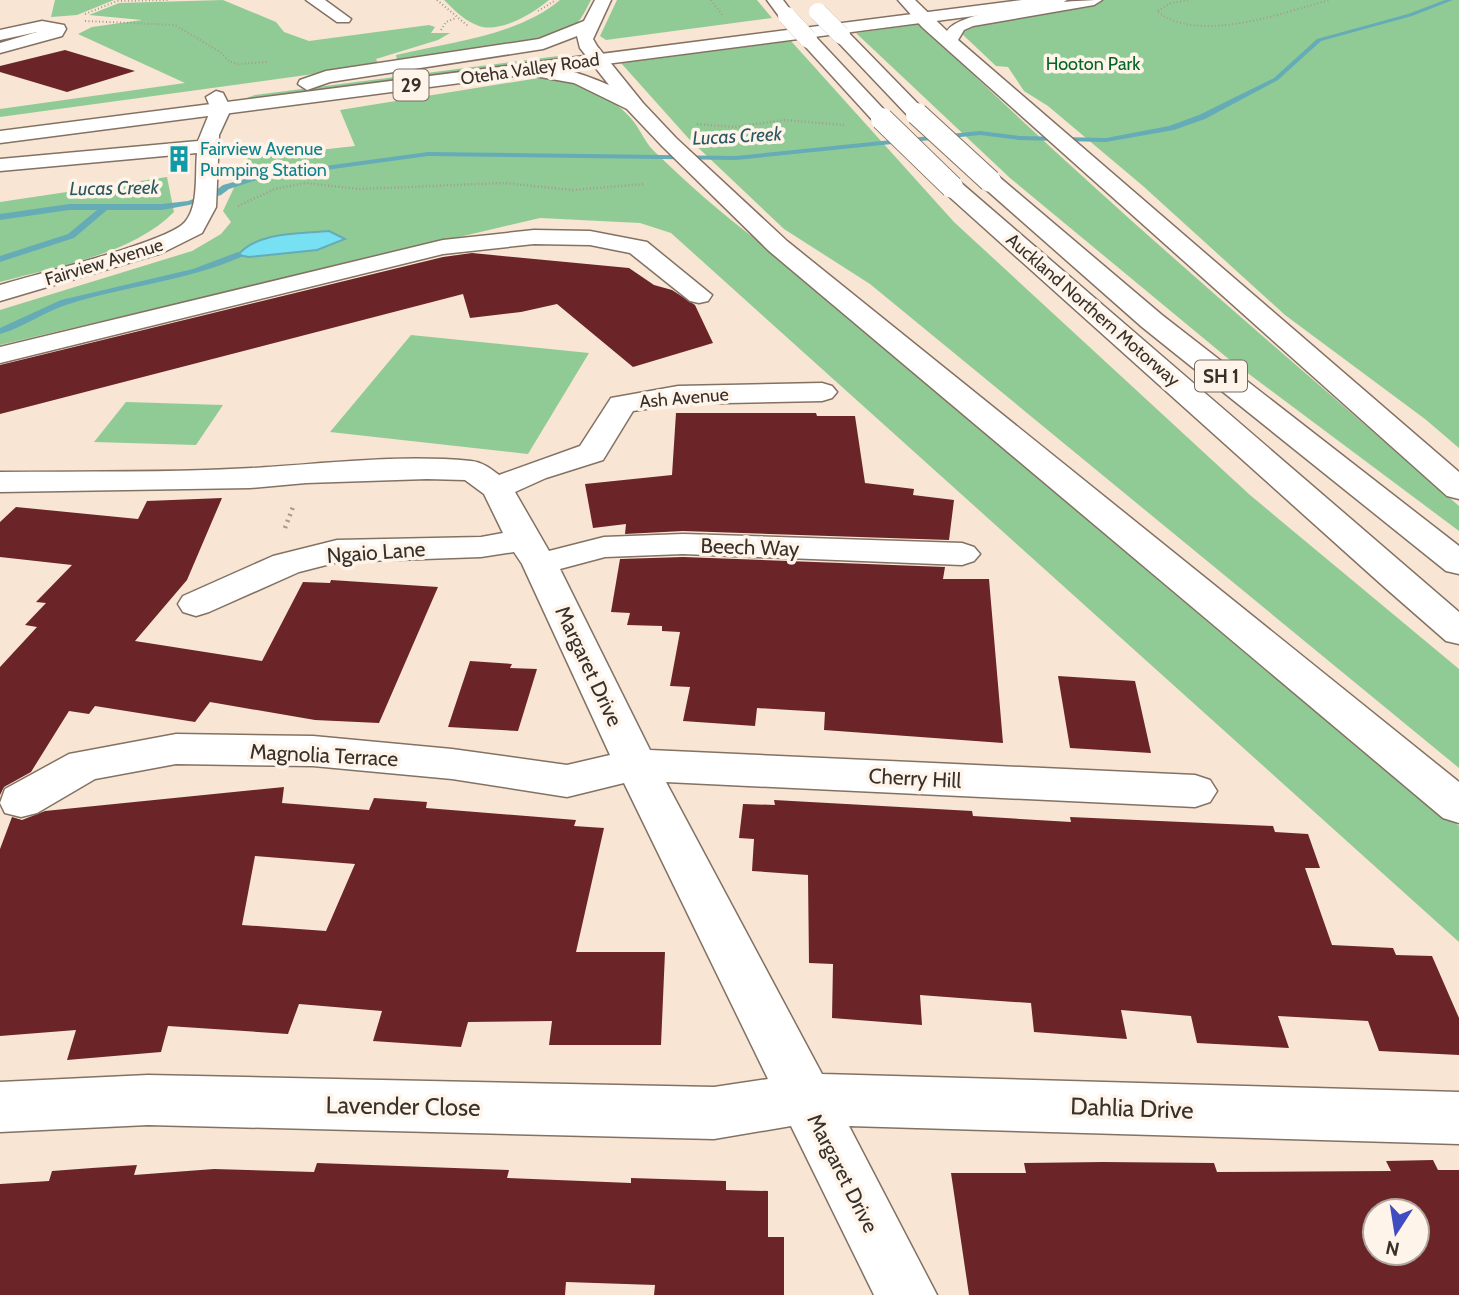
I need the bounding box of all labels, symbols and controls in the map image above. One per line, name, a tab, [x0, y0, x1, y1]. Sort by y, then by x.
street label: Oteha Valley Road	[459, 48, 601, 90]
park label: Hooton Park	[1046, 53, 1141, 75]
road number: 29	[394, 69, 428, 100]
water label: Lucas Creek	[692, 122, 783, 150]
place label: Fairview Avenue Pumping Station	[200, 138, 327, 181]
building icon: Fairview Avenue Pumping Station	[164, 144, 194, 174]
water label: Lucas Creek	[69, 176, 160, 200]
street label: Auckland Northern Motorway	[1002, 229, 1184, 391]
street label: Fairview Avenue	[42, 234, 166, 290]
road number: SH 1	[1195, 360, 1247, 392]
street label: Ash Avenue	[638, 383, 730, 413]
street label: Beech Way	[700, 533, 800, 561]
street label: Ngaio Lane	[326, 536, 426, 568]
street label: Margaret Drive	[550, 602, 628, 730]
street label: Magnolia Terrace	[249, 739, 399, 771]
street label: Cherry Hill	[868, 763, 962, 793]
street label: Lavender Close	[325, 1090, 481, 1122]
street label: Dahlia Drive	[1070, 1091, 1194, 1125]
street label: Margaret Drive	[802, 1109, 884, 1237]
north arrow	[1361, 1197, 1431, 1267]
text: N	[1384, 1235, 1402, 1261]

